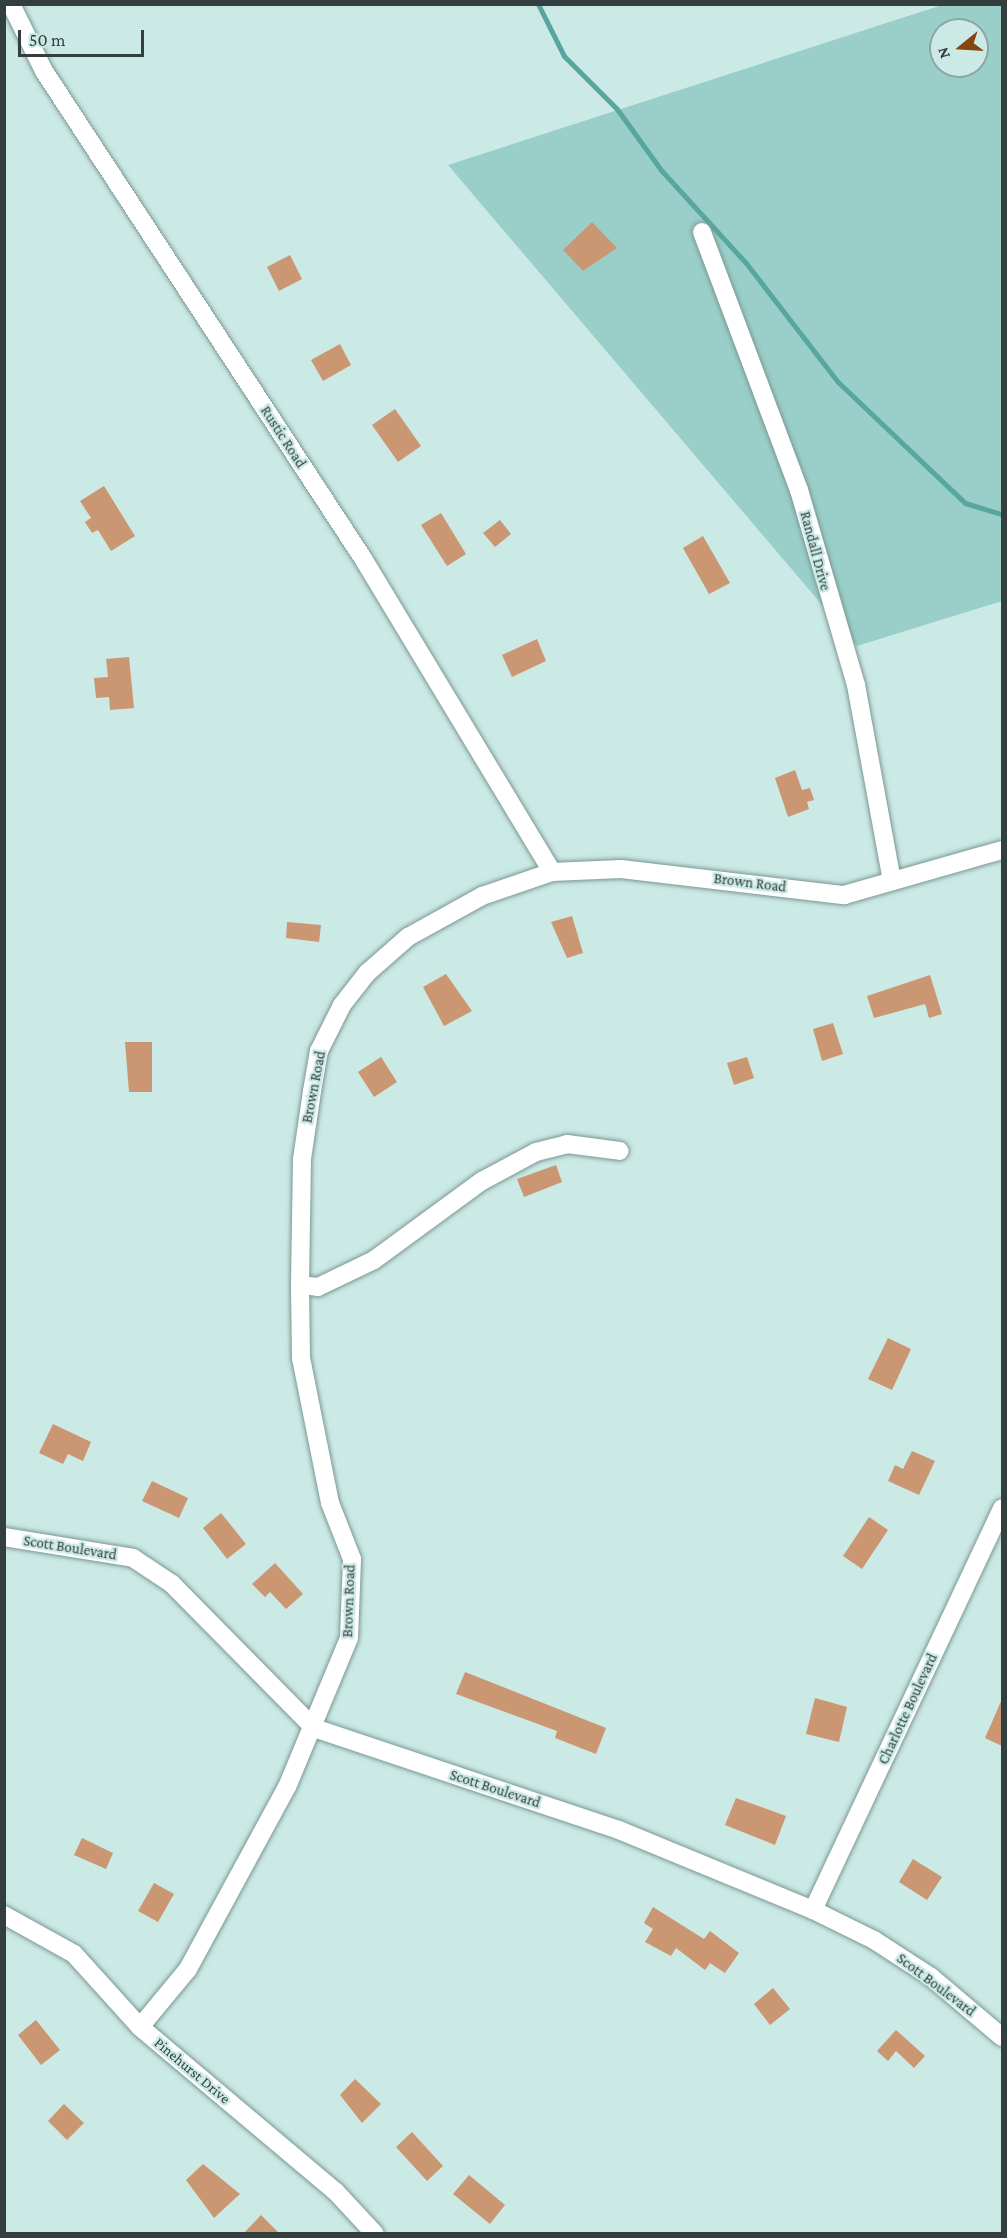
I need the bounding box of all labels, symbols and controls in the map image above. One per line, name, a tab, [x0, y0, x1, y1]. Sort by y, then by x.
scale bar	[21, 18, 147, 56]
north arrow	[929, 18, 989, 78]
text: 50 m	[29, 30, 66, 50]
text: N	[934, 45, 953, 61]
street label: Rustic Road	[256, 403, 310, 471]
street label: Randall Drive	[796, 509, 834, 593]
street label: Brown Road	[713, 870, 787, 896]
street label: Brown Road	[298, 1049, 330, 1125]
street label: Scott Boulevard	[22, 1532, 118, 1564]
street label: Brown Road	[339, 1564, 359, 1638]
street label: Charlotte Boulevard	[874, 1651, 942, 1767]
street label: Scott Boulevard	[447, 1766, 543, 1812]
street label: Scott Boulevard	[893, 1949, 979, 2021]
street label: Pinehurst Drive	[150, 2034, 234, 2108]

